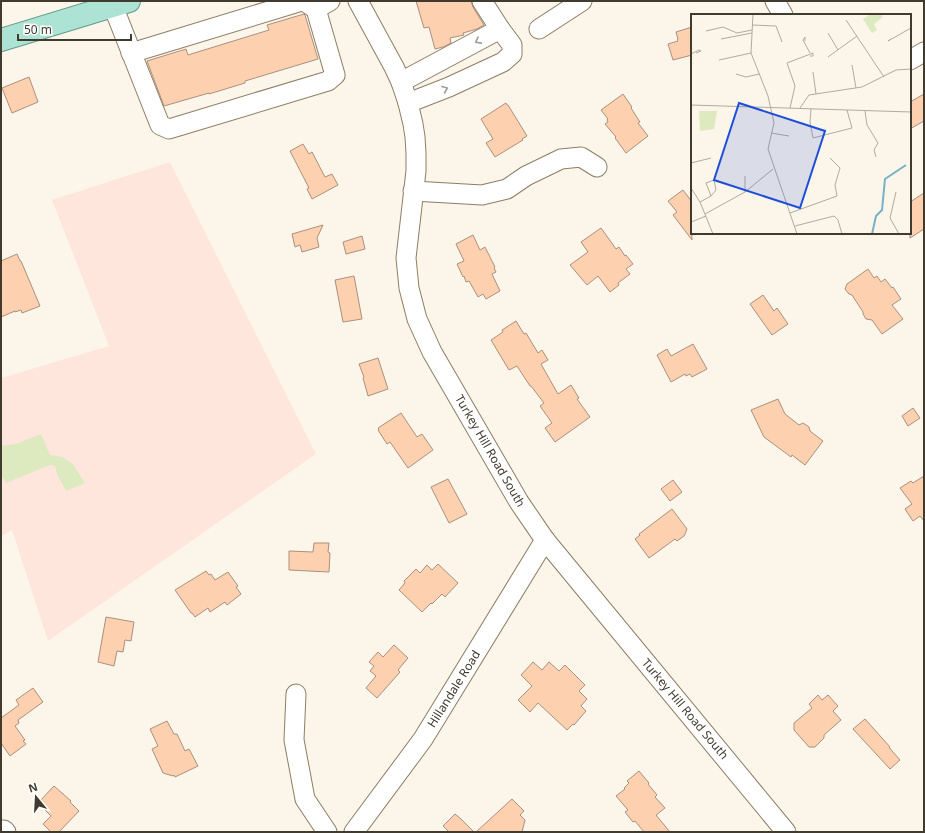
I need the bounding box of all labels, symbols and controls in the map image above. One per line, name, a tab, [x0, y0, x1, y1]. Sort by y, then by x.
inset map	[691, 14, 911, 234]
scale bar	[18, 16, 131, 42]
text: 50 m	[24, 21, 52, 38]
one-way arrow	[475, 36, 482, 43]
one-way arrow	[441, 85, 448, 93]
street label: Turkey Hill Road South	[451, 392, 530, 510]
street label: Hillandale Road	[423, 647, 484, 731]
street label: Turkey Hill Road South	[638, 655, 733, 763]
north arrow	[16, 777, 56, 817]
text: N	[26, 778, 39, 796]

